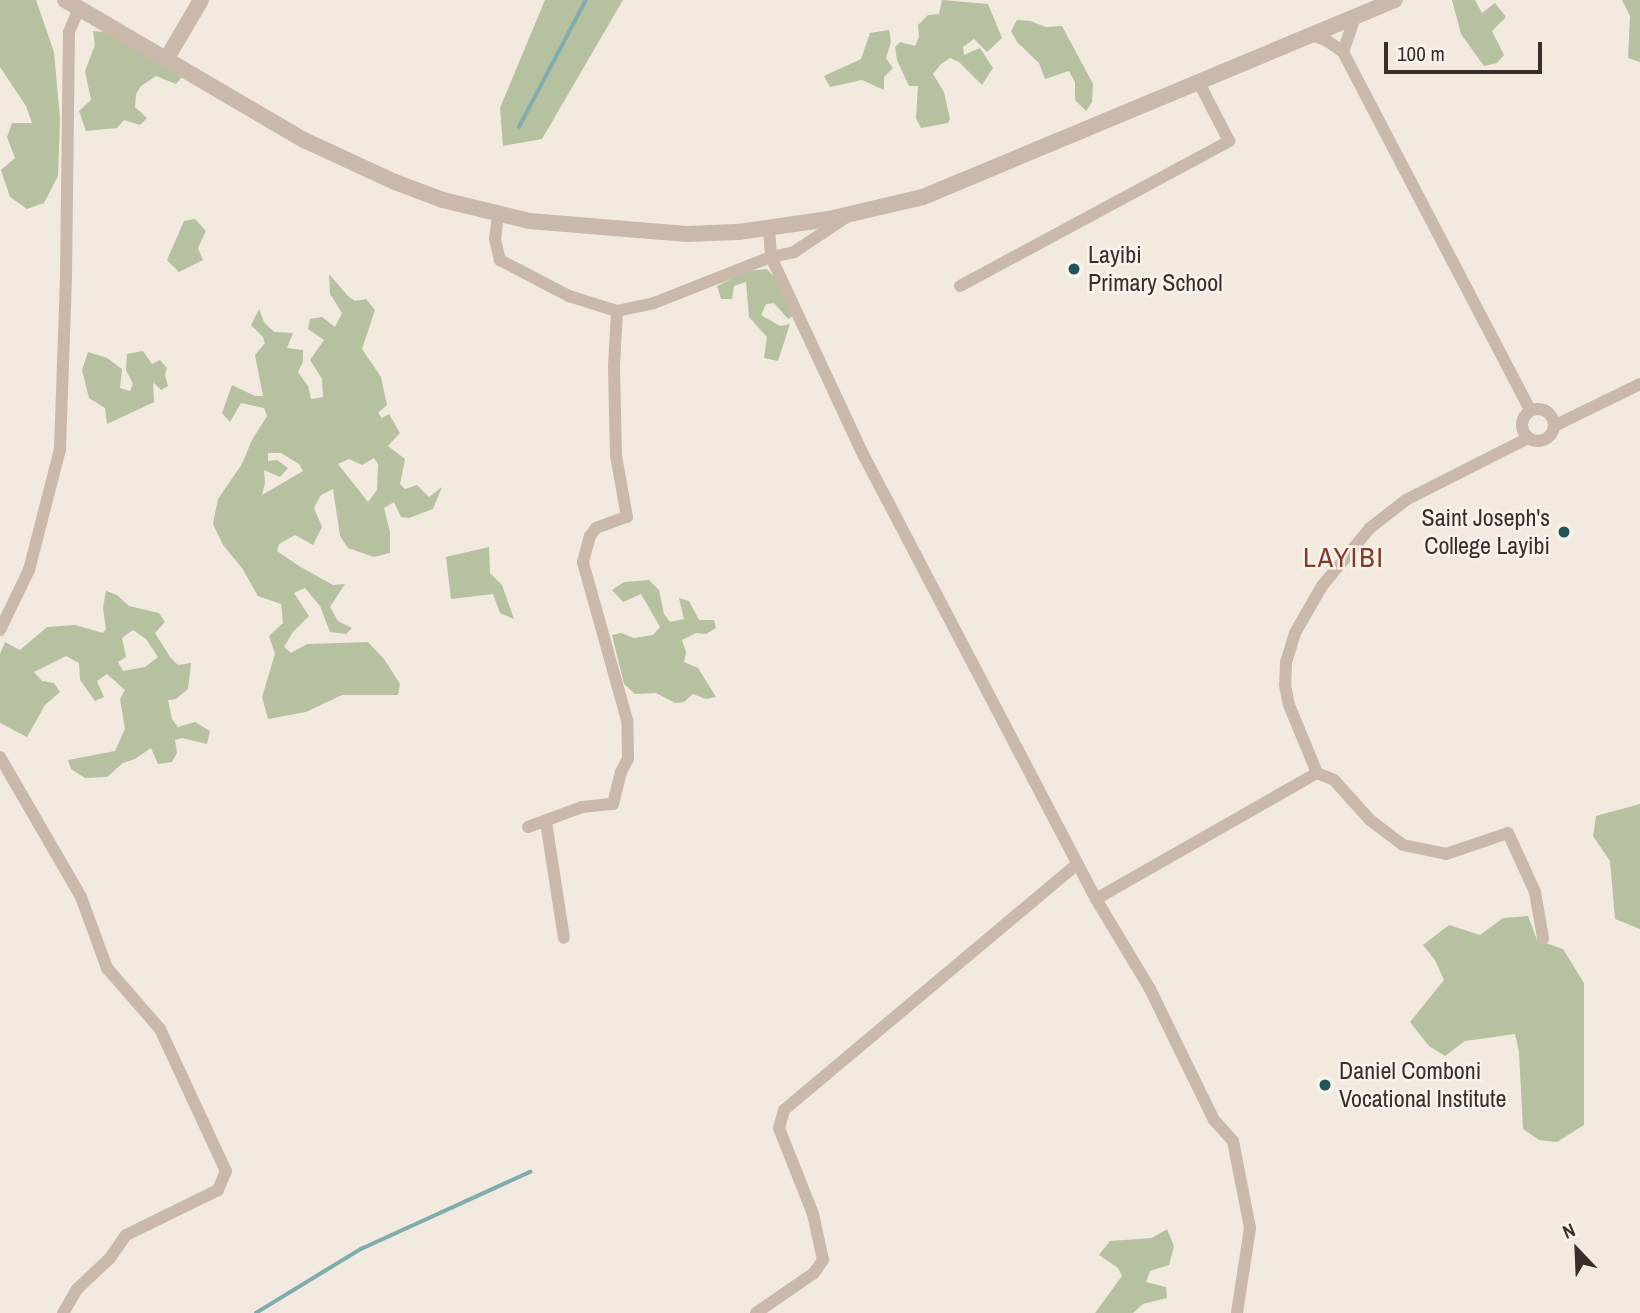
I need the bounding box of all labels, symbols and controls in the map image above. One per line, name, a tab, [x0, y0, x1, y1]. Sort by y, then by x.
scale bar	[1388, 28, 1546, 72]
text: 100 m	[1397, 39, 1445, 68]
place label: Layibi Primary School	[1088, 241, 1223, 297]
marker: Layibi Primary School	[1066, 261, 1082, 277]
place label: Saint Joseph's College Layibi	[1422, 504, 1550, 560]
marker: Saint Joseph's College Layibi	[1556, 524, 1572, 540]
district label: LAYIBI	[1304, 540, 1384, 574]
place label: Daniel Comboni Vocational Institute	[1339, 1057, 1506, 1113]
marker: Daniel Comboni Vocational Institute	[1317, 1077, 1333, 1093]
north arrow	[1542, 1215, 1612, 1285]
text: N	[1559, 1217, 1579, 1245]

